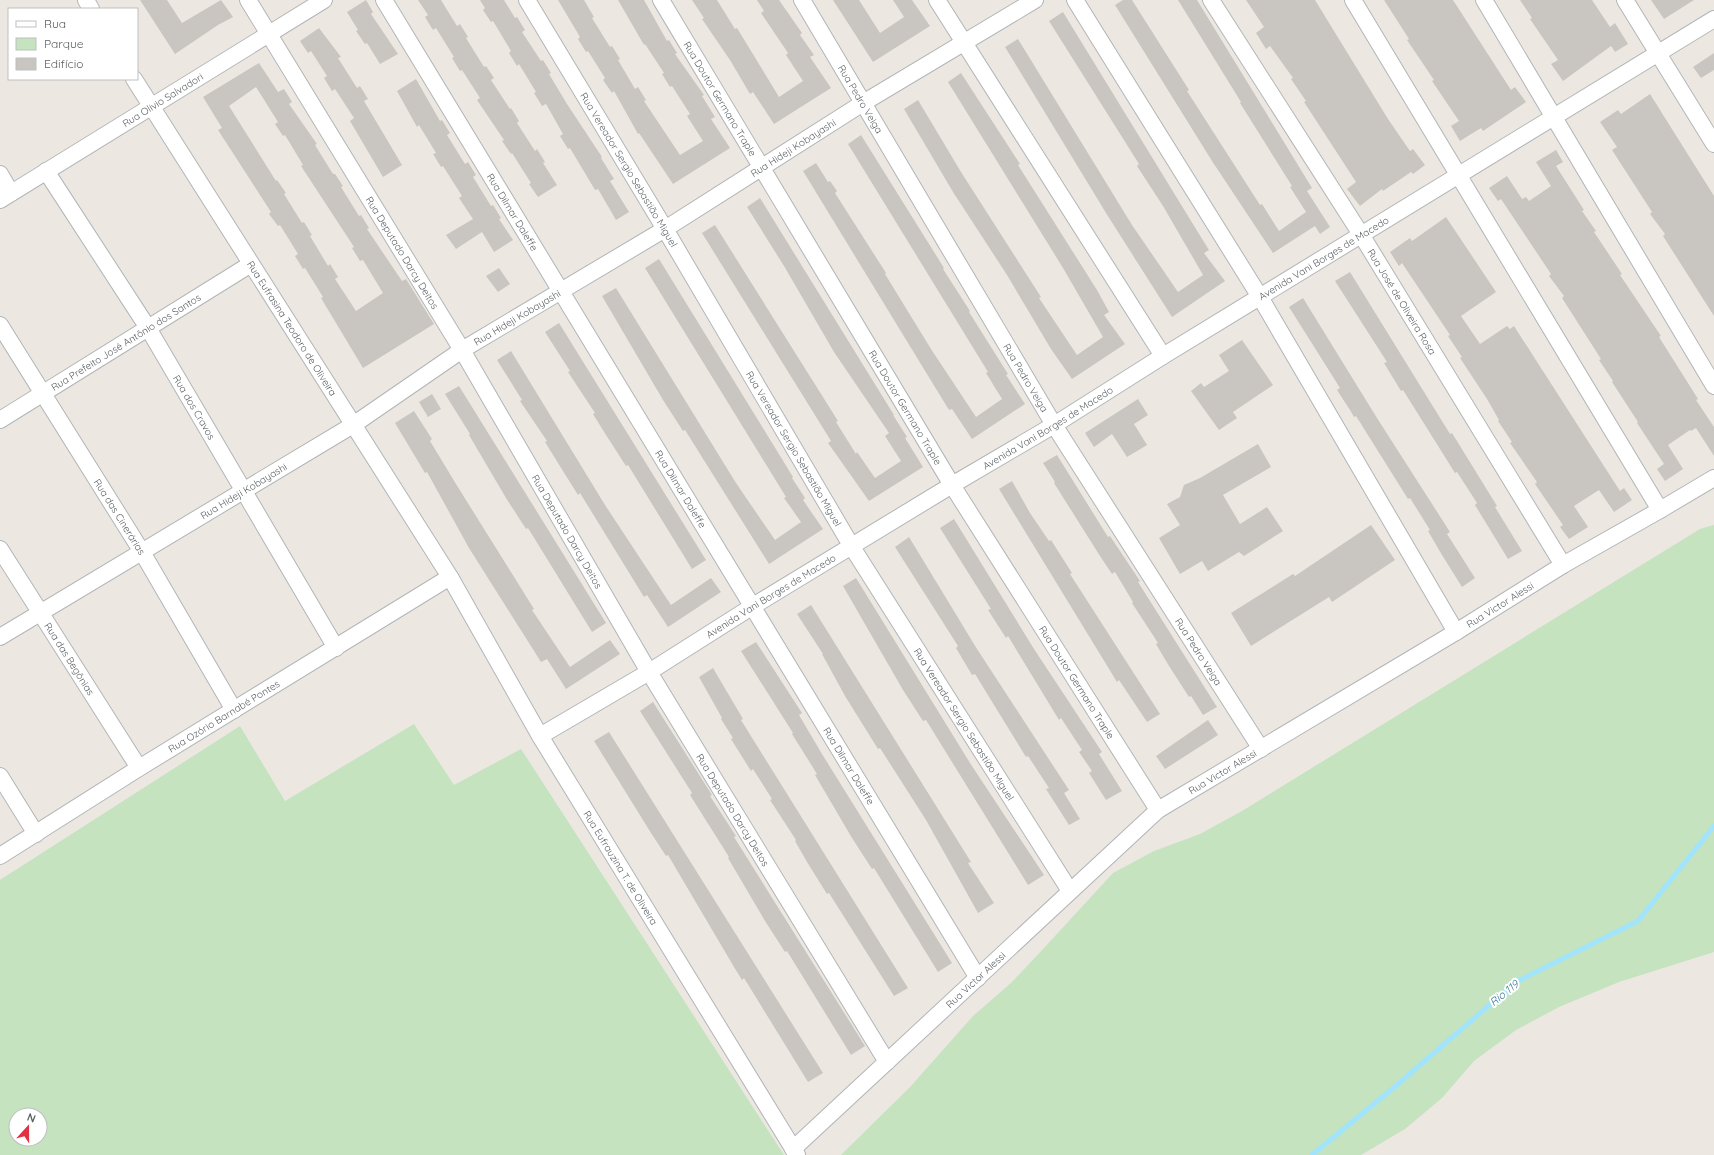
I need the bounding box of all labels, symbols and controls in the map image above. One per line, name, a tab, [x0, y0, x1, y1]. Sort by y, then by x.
legend	[8, 8, 138, 80]
text: Rua	[44, 16, 66, 31]
text: Parque	[44, 36, 84, 51]
street label: Rua Doutor Germano Traple	[680, 39, 759, 159]
text: Edifício	[44, 56, 84, 71]
street label: Rua Pedro Veiga	[835, 62, 886, 136]
street label: Rua Olivio Salvadori	[120, 70, 206, 130]
street label: Rua Vereador Sergio Sebastião Miguel	[577, 90, 680, 250]
street label: Rua Hideji Kobayashi	[748, 116, 838, 180]
street label: Rua Dilmar Daleffe	[484, 171, 541, 254]
street label: Rua Deputado Darcy Deitos	[363, 194, 442, 312]
street label: Avenida Vani Borges de Macedo	[1256, 213, 1391, 303]
street label: Rua José de Oliveira Rosa	[1364, 247, 1439, 357]
street label: Rua Eufrasina Teodoro de Oliveira	[244, 258, 339, 398]
street label: Rua Hideji Kobayashi	[471, 287, 563, 349]
street label: Rua Prefeito José Antônio dos Santos	[49, 291, 204, 394]
street label: Rua Pedro Veiga	[1000, 341, 1051, 415]
street label: Rua Doutor Germano Traple	[866, 348, 945, 468]
street label: Rua Vereador Sergio Sebastião Miguel	[743, 369, 844, 529]
street label: Rua dos Cravos	[170, 373, 218, 442]
street label: Avenida Vani Borges de Macedo	[980, 383, 1115, 473]
street label: Rua Dilmar Daleffe	[652, 448, 709, 531]
street label: Rua Hideji Kobayashi	[198, 460, 289, 522]
street label: Rua Deputado Darcy Deitos	[529, 472, 605, 591]
street label: Rua das Cinerárias	[91, 476, 148, 558]
street label: Avenida Vani Borges de Macedo	[704, 551, 838, 641]
street label: Rua Victor Alessi	[1464, 579, 1536, 631]
street label: Rua Pedro Veiga	[1172, 616, 1225, 688]
street label: Rua das Begônias	[41, 620, 97, 698]
street label: Rua Doutor Germano Traple	[1036, 623, 1117, 742]
street label: Rua Vereador Sergio Sebastião Miguel	[911, 646, 1017, 803]
street label: Rua Ozório Barnabé Pontes	[166, 677, 282, 756]
street label: Rua Dilmar Daleffe	[820, 725, 877, 808]
street label: Rua Victor Alessi	[1186, 747, 1259, 797]
street label: Rua Deputado Darcy Deitos	[693, 751, 772, 869]
street label: Rua Eufrauzina T. de Oliveira	[580, 808, 660, 928]
street label: Rua Victor Alessi	[943, 949, 1008, 1011]
water label: Rio 119	[1487, 976, 1522, 1009]
north arrow	[8, 1107, 48, 1147]
text: N	[25, 1110, 38, 1126]

